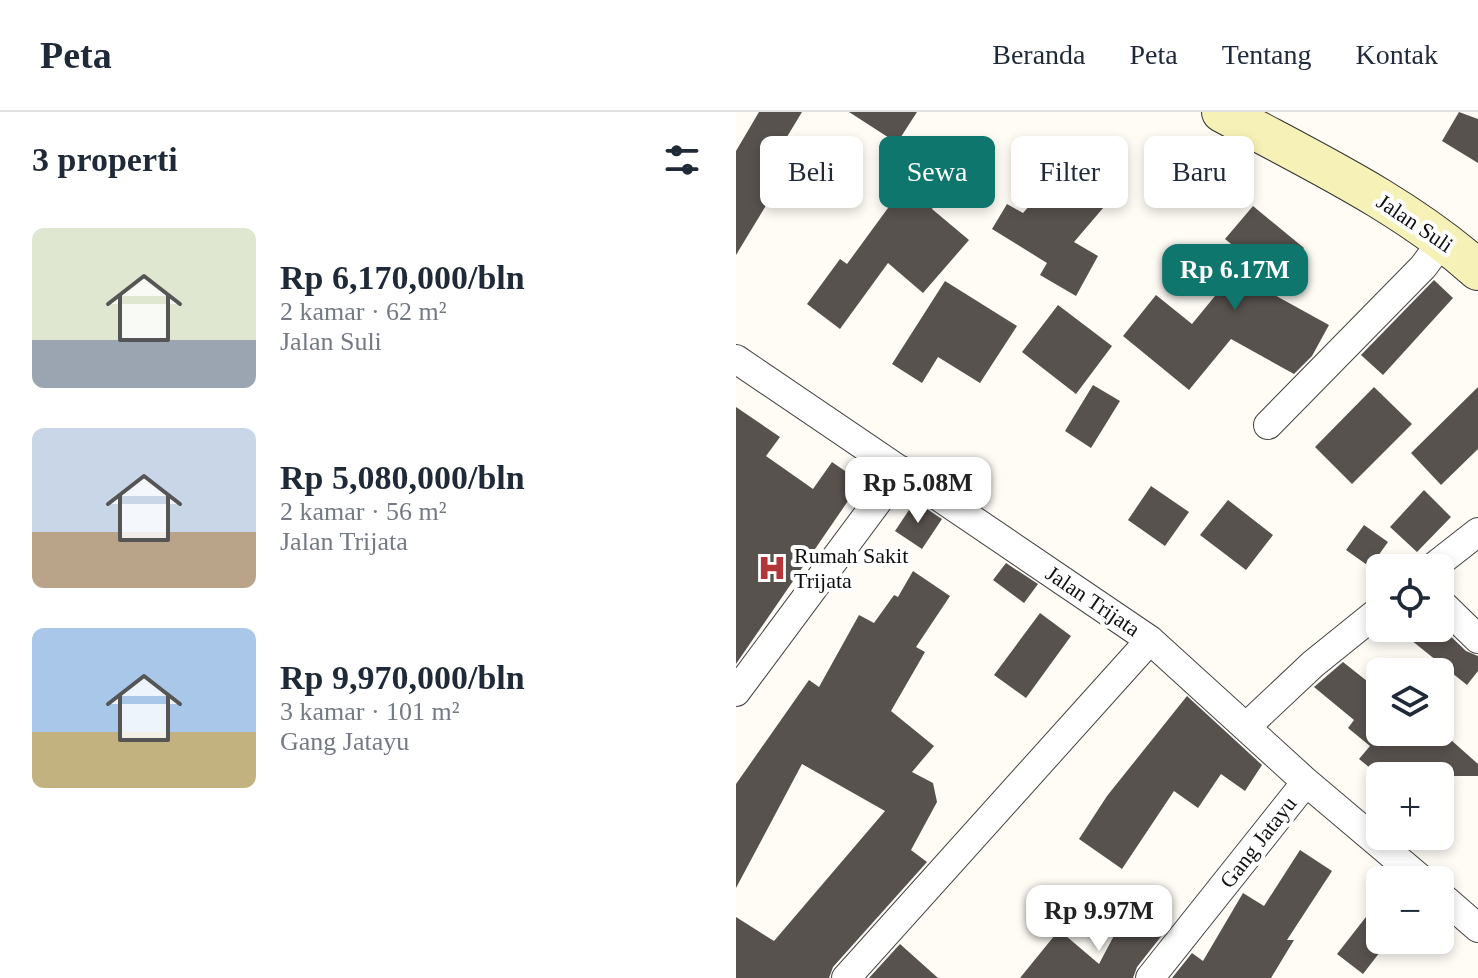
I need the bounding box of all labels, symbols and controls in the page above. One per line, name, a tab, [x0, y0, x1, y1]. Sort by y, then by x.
text: Peta	[40, 34, 112, 76]
text: Beranda	[992, 39, 1086, 70]
text: Peta	[1130, 39, 1178, 70]
text: Tentang	[1222, 39, 1312, 70]
text: Kontak	[1356, 39, 1438, 70]
chip: Beli	[760, 136, 863, 208]
chip: Sewa	[879, 136, 995, 208]
chip: Filter	[1011, 136, 1128, 208]
chip: Baru	[1144, 136, 1254, 208]
icon: filters	[660, 138, 704, 182]
text: 3 properti	[32, 141, 178, 178]
street label: Jalan Suli	[1372, 189, 1458, 257]
pin: Rp 6.17M	[1152, 244, 1318, 312]
text: Rp 6.17M	[1180, 255, 1290, 284]
text: Rp 6,170,000/bln	[280, 259, 525, 296]
icon: home	[96, 260, 192, 356]
text: 2 kamar · 62 m²	[280, 297, 447, 326]
text: Jalan Suli	[280, 327, 382, 356]
pin: Rp 5.08M	[835, 457, 1001, 525]
text: Rp 5,080,000/bln	[280, 459, 525, 496]
icon: home	[96, 460, 192, 556]
text: Rp 5.08M	[863, 468, 973, 497]
text: 2 kamar · 56 m²	[280, 497, 447, 526]
text: Jalan Trijata	[280, 527, 408, 556]
place label: Rumah Sakit Trijata	[794, 543, 908, 593]
hospital icon: Rumah Sakit Trijata	[757, 553, 787, 583]
map controls	[1366, 554, 1454, 954]
button: locate	[1366, 554, 1454, 642]
street label: Jalan Trijata	[1041, 560, 1145, 642]
button: layers	[1366, 658, 1454, 746]
text: Rp 9,970,000/bln	[280, 659, 525, 696]
icon: home	[96, 660, 192, 756]
text: 3 kamar · 101 m²	[280, 697, 460, 726]
text: Gang Jatayu	[280, 727, 409, 756]
button: +	[1366, 762, 1454, 850]
street label: Gang Jatayu	[1214, 791, 1302, 893]
button: −	[1366, 866, 1454, 954]
pin: Rp 9.97M	[1016, 885, 1182, 953]
text: Rp 9.97M	[1044, 896, 1154, 925]

